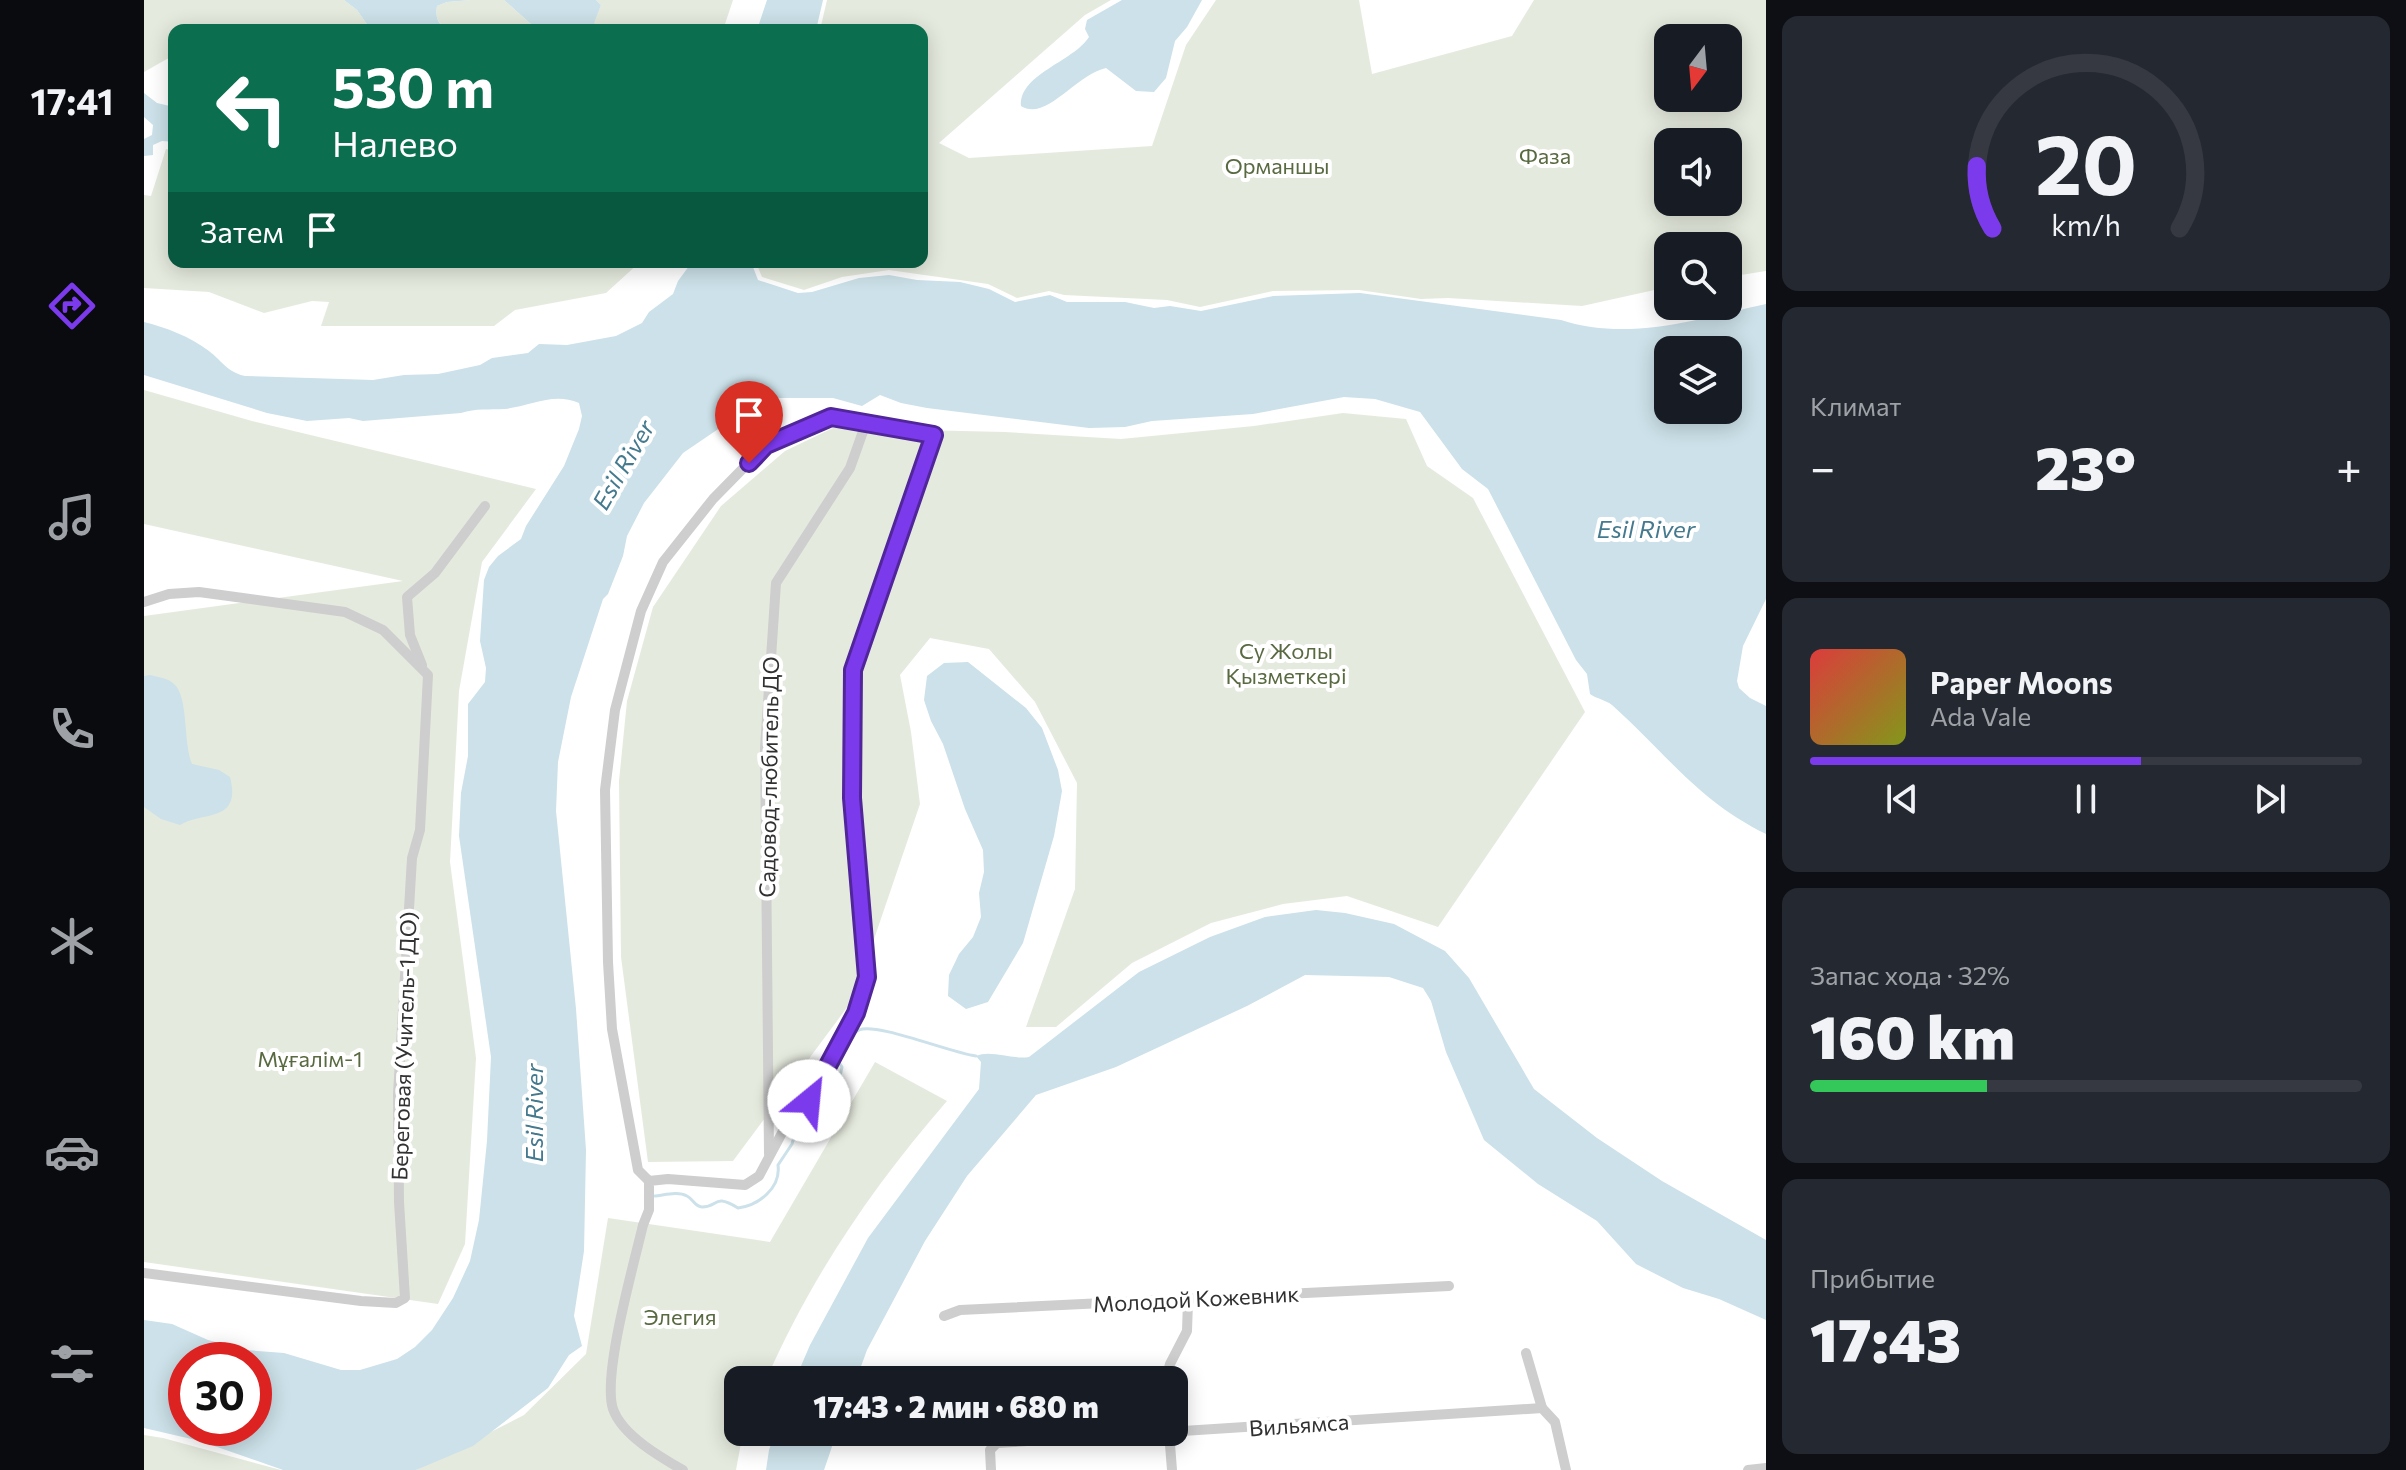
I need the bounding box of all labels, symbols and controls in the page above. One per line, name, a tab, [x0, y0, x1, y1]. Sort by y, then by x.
north arrow	[1654, 24, 1742, 112]
map controls	[1654, 24, 1742, 424]
text: 530 m	[332, 51, 494, 120]
icon: left	[200, 56, 304, 160]
text: 17:41	[31, 78, 113, 122]
text: 20	[2035, 110, 2137, 212]
text: Налево	[332, 120, 458, 164]
button: sound	[1654, 128, 1742, 216]
park label: Фаза	[1519, 142, 1571, 169]
park label: Орманшы	[1225, 152, 1329, 179]
icon: arrive	[300, 208, 344, 252]
text: km/h	[2051, 208, 2121, 243]
text: Затем	[200, 212, 284, 249]
button: search	[1654, 232, 1742, 320]
icon: directions	[44, 278, 100, 334]
button: layers	[1654, 336, 1742, 424]
pin	[715, 381, 783, 463]
text: Климат	[1810, 390, 1902, 421]
icon: arrive	[727, 393, 771, 437]
water label: Esil River	[586, 413, 661, 514]
text: 23°	[2035, 429, 2136, 502]
text: −	[1810, 439, 1835, 493]
text: +	[2336, 439, 2362, 493]
icon: music	[44, 489, 100, 545]
water label: Esil River	[1597, 514, 1697, 543]
park label: Су Жолы Қызметкері	[1225, 637, 1347, 689]
street label: Садовод-любитель ДО	[753, 656, 784, 898]
text: Paper Moons	[1930, 663, 2113, 700]
text: Ada Vale	[1930, 700, 2031, 731]
icon: phone	[44, 701, 100, 757]
icon: previous	[1880, 777, 1924, 821]
icon: pause	[2064, 777, 2108, 821]
icon: next	[2248, 777, 2292, 821]
street label: Береговая (Учитель-1 ДО)	[385, 911, 422, 1181]
icon: climate	[44, 913, 100, 969]
text: Запас хода · 32%	[1810, 959, 2010, 990]
text: 160 km	[1810, 998, 2015, 1071]
park label: Мұғалім-1	[257, 1045, 363, 1072]
position arrow	[767, 1059, 851, 1143]
water label: Esil River	[519, 1062, 548, 1162]
icon: car	[44, 1124, 100, 1180]
text: Прибытие	[1810, 1262, 1935, 1293]
street label: Молодой Кожевник	[1092, 1280, 1300, 1317]
text: 17:43	[1810, 1301, 1961, 1374]
park label: Элегия	[644, 1303, 716, 1330]
icon: filters	[44, 1336, 100, 1392]
speed limit sign: 30	[168, 1342, 272, 1446]
text: 17:43 · 2 мин · 680 m	[813, 1387, 1099, 1424]
street label: Вильямса	[1248, 1408, 1350, 1441]

